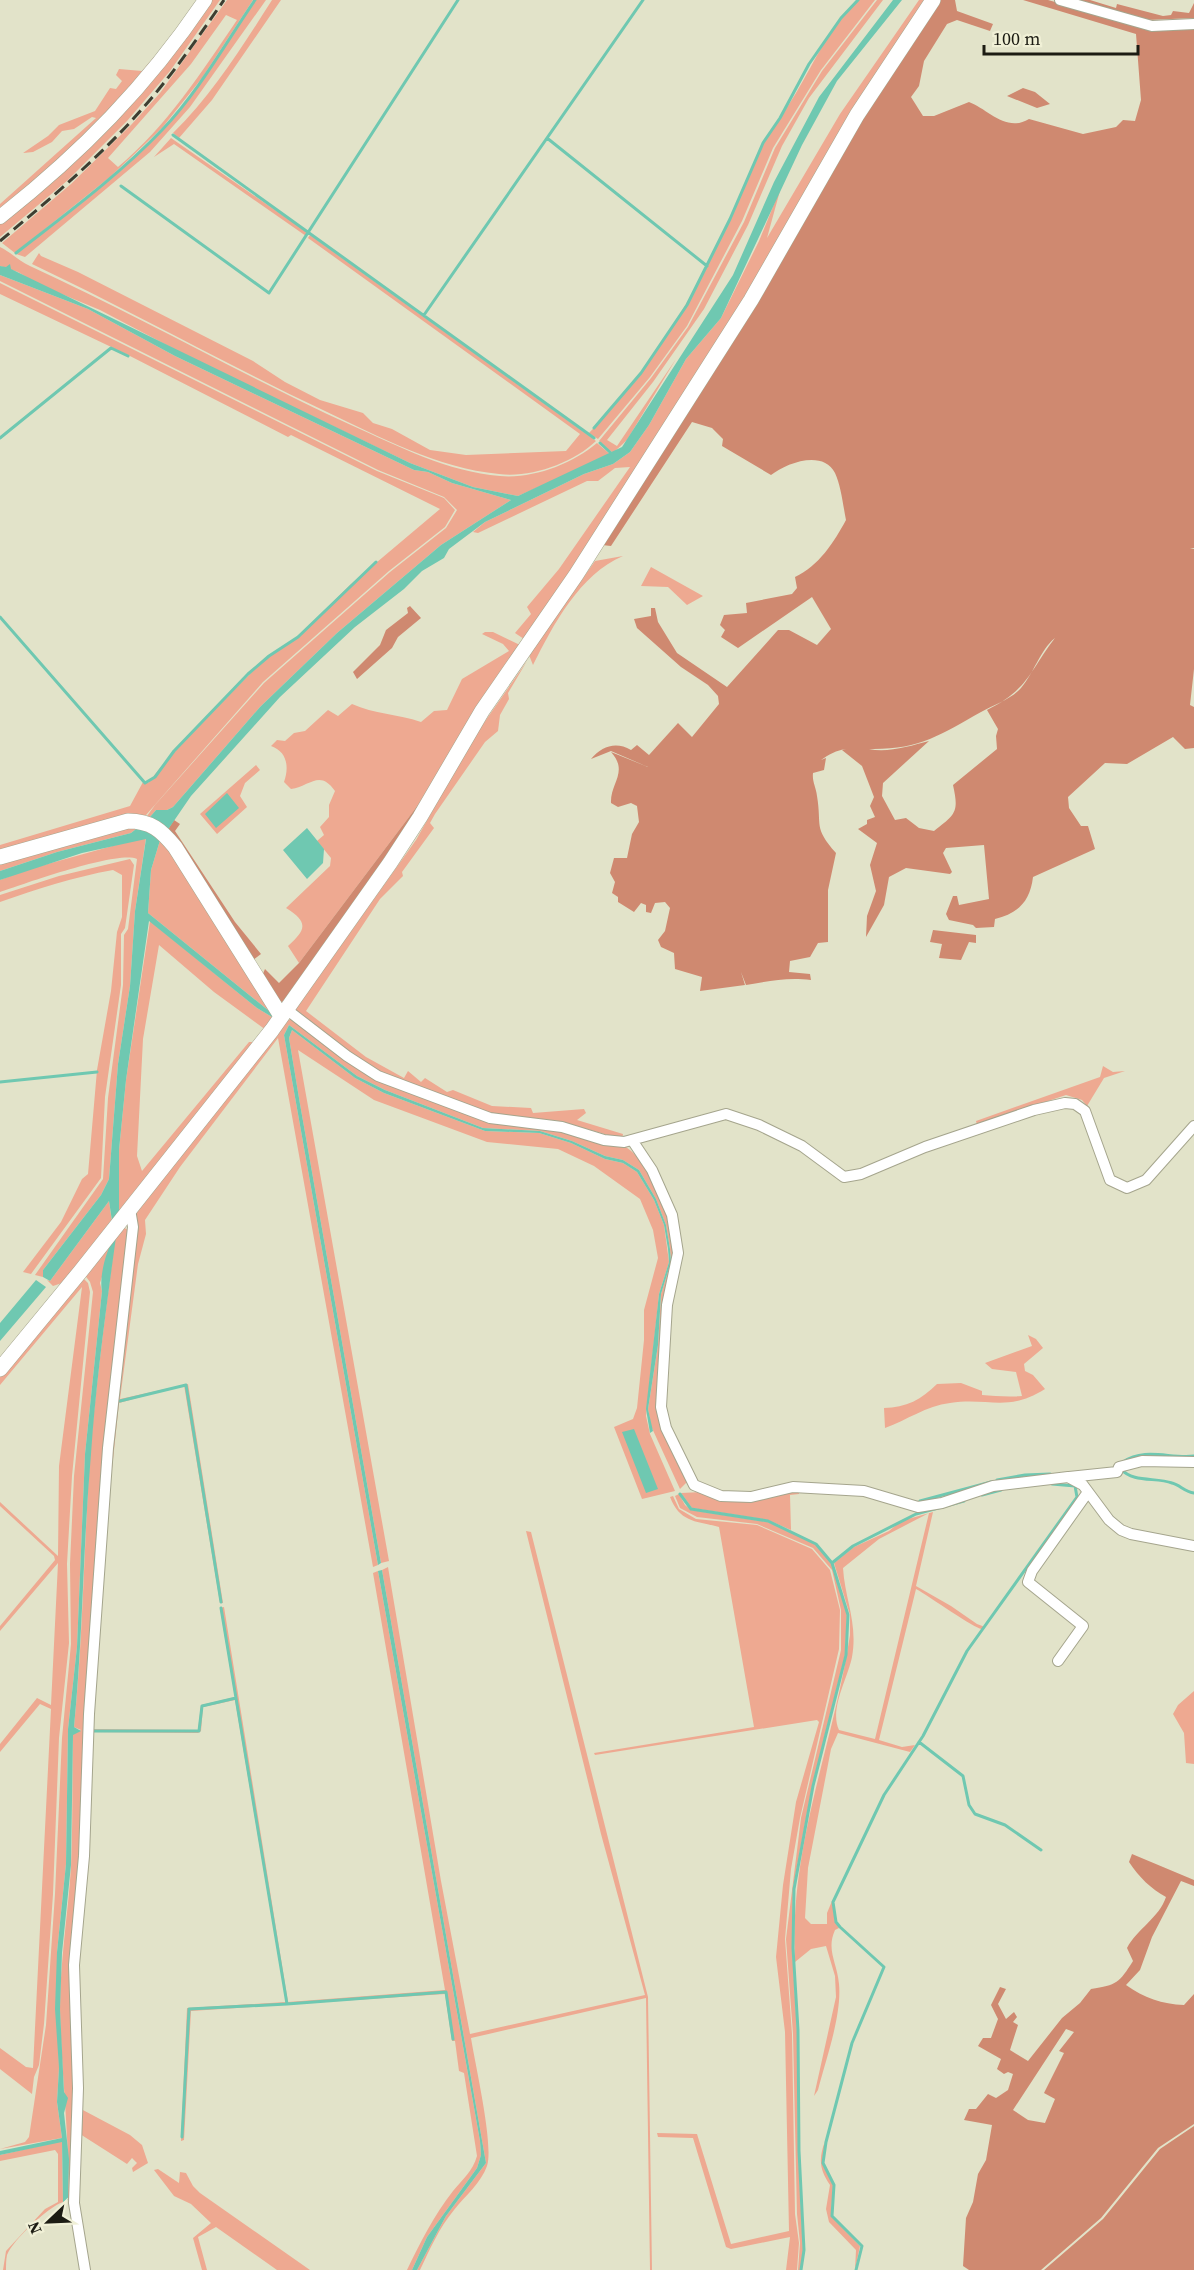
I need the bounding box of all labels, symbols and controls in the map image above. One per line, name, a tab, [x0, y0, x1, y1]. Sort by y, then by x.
scale bar	[984, 18, 1138, 56]
text: 100 m	[993, 26, 1040, 51]
north arrow	[18, 2192, 78, 2252]
text: N	[22, 2218, 47, 2238]

